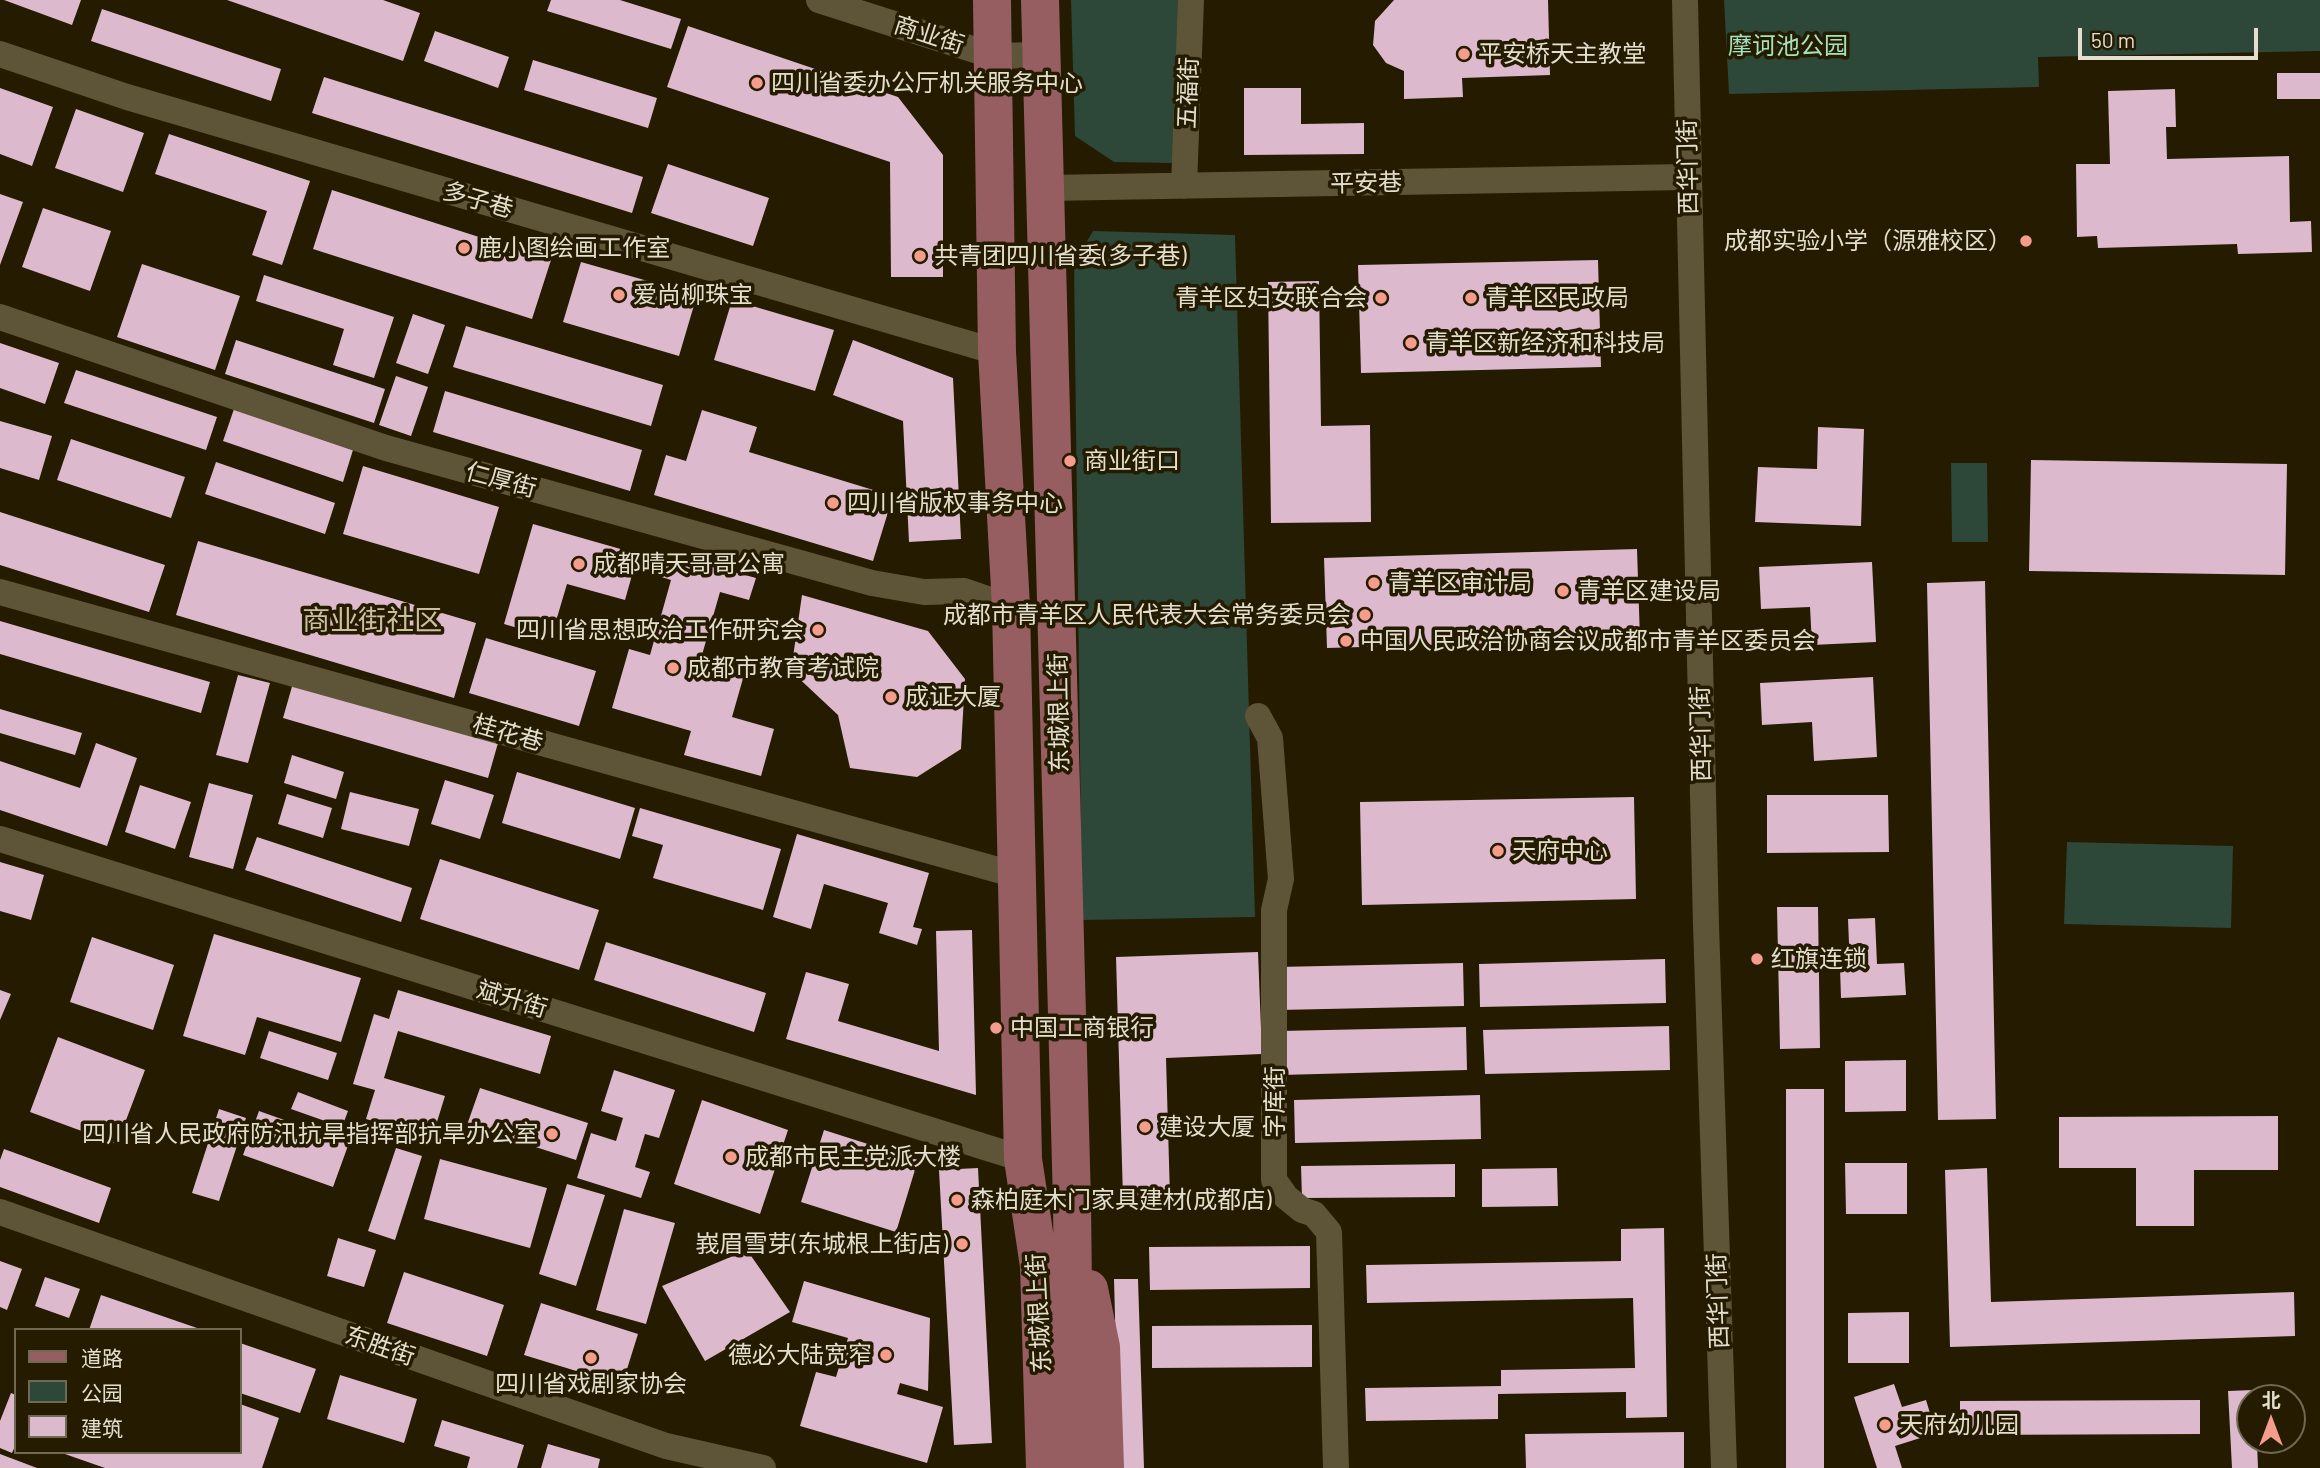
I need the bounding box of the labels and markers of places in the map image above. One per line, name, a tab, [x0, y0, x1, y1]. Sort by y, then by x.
place label: 平安桥天主教堂	[1478, 40, 1646, 68]
marker: 平安桥天主教堂	[1456, 46, 1472, 62]
place label: 四川省委办公厅机关服务中心	[771, 69, 1083, 97]
marker: 四川省委办公厅机关服务中心	[749, 75, 765, 91]
place label: 成都实验小学（源雅校区）	[1724, 227, 2012, 255]
marker: 成都实验小学（源雅校区）	[2018, 233, 2034, 249]
place label: 鹿小图绘画工作室	[478, 234, 670, 262]
marker: 鹿小图绘画工作室	[456, 240, 472, 256]
place label: 共青团四川省委(多子巷)	[934, 242, 1187, 270]
marker: 共青团四川省委(多子巷)	[912, 248, 928, 264]
place label: 爱尚柳珠宝	[633, 281, 753, 309]
place label: 青羊区妇女联合会	[1175, 284, 1367, 312]
place label: 青羊区民政局	[1485, 284, 1629, 312]
marker: 爱尚柳珠宝	[611, 287, 627, 303]
marker: 青羊区妇女联合会	[1373, 290, 1389, 306]
marker: 青羊区民政局	[1463, 290, 1479, 306]
place label: 青羊区新经济和科技局	[1425, 329, 1665, 357]
marker: 青羊区新经济和科技局	[1403, 335, 1419, 351]
place label: 商业街口	[1084, 447, 1180, 475]
marker: 商业街口	[1062, 453, 1078, 469]
place label: 四川省版权事务中心	[847, 489, 1063, 517]
marker: 四川省版权事务中心	[825, 495, 841, 511]
place label: 成都晴天哥哥公寓	[593, 550, 785, 578]
marker: 成都晴天哥哥公寓	[571, 556, 587, 572]
place label: 青羊区审计局	[1388, 569, 1532, 597]
marker: 青羊区审计局	[1366, 575, 1382, 591]
place label: 青羊区建设局	[1577, 577, 1721, 605]
marker: 青羊区建设局	[1555, 583, 1571, 599]
place label: 成都市青羊区人民代表大会常务委员会	[943, 601, 1351, 629]
marker: 成都市青羊区人民代表大会常务委员会	[1357, 607, 1373, 623]
place label: 四川省思想政治工作研究会	[516, 616, 804, 644]
marker: 四川省思想政治工作研究会	[810, 622, 826, 638]
place label: 中国人民政治协商会议成都市青羊区委员会	[1360, 627, 1816, 655]
marker: 中国人民政治协商会议成都市青羊区委员会	[1338, 633, 1354, 649]
place label: 成都市教育考试院	[687, 654, 879, 682]
marker: 成都市教育考试院	[665, 660, 681, 676]
place label: 成证大厦	[905, 683, 1001, 711]
marker: 成证大厦	[883, 689, 899, 705]
place label: 天府中心	[1512, 837, 1608, 865]
marker: 天府中心	[1490, 843, 1506, 859]
place label: 红旗连锁	[1771, 945, 1867, 973]
marker: 红旗连锁	[1749, 951, 1765, 967]
place label: 中国工商银行	[1010, 1014, 1154, 1042]
marker: 中国工商银行	[988, 1020, 1004, 1036]
place label: 建设大厦	[1159, 1113, 1255, 1141]
marker: 建设大厦	[1137, 1119, 1153, 1135]
place label: 四川省人民政府防汛抗旱指挥部抗旱办公室	[82, 1120, 538, 1148]
marker: 四川省人民政府防汛抗旱指挥部抗旱办公室	[544, 1126, 560, 1142]
place label: 成都市民主党派大楼	[745, 1143, 961, 1171]
marker: 成都市民主党派大楼	[723, 1149, 739, 1165]
place label: 森柏庭木门家具建材(成都店)	[971, 1186, 1272, 1214]
marker: 森柏庭木门家具建材(成都店)	[949, 1192, 965, 1208]
place label: 峩眉雪芽(东城根上街店)	[695, 1230, 948, 1258]
marker: 峩眉雪芽(东城根上街店)	[954, 1236, 970, 1252]
place label: 德必大陆宽窄	[728, 1341, 872, 1369]
marker: 德必大陆宽窄	[878, 1347, 894, 1363]
marker: 四川省戏剧家协会	[583, 1350, 599, 1366]
place label: 四川省戏剧家协会	[495, 1370, 687, 1398]
place label: 天府幼儿园	[1899, 1411, 2019, 1439]
marker: 天府幼儿园	[1877, 1417, 1893, 1433]

